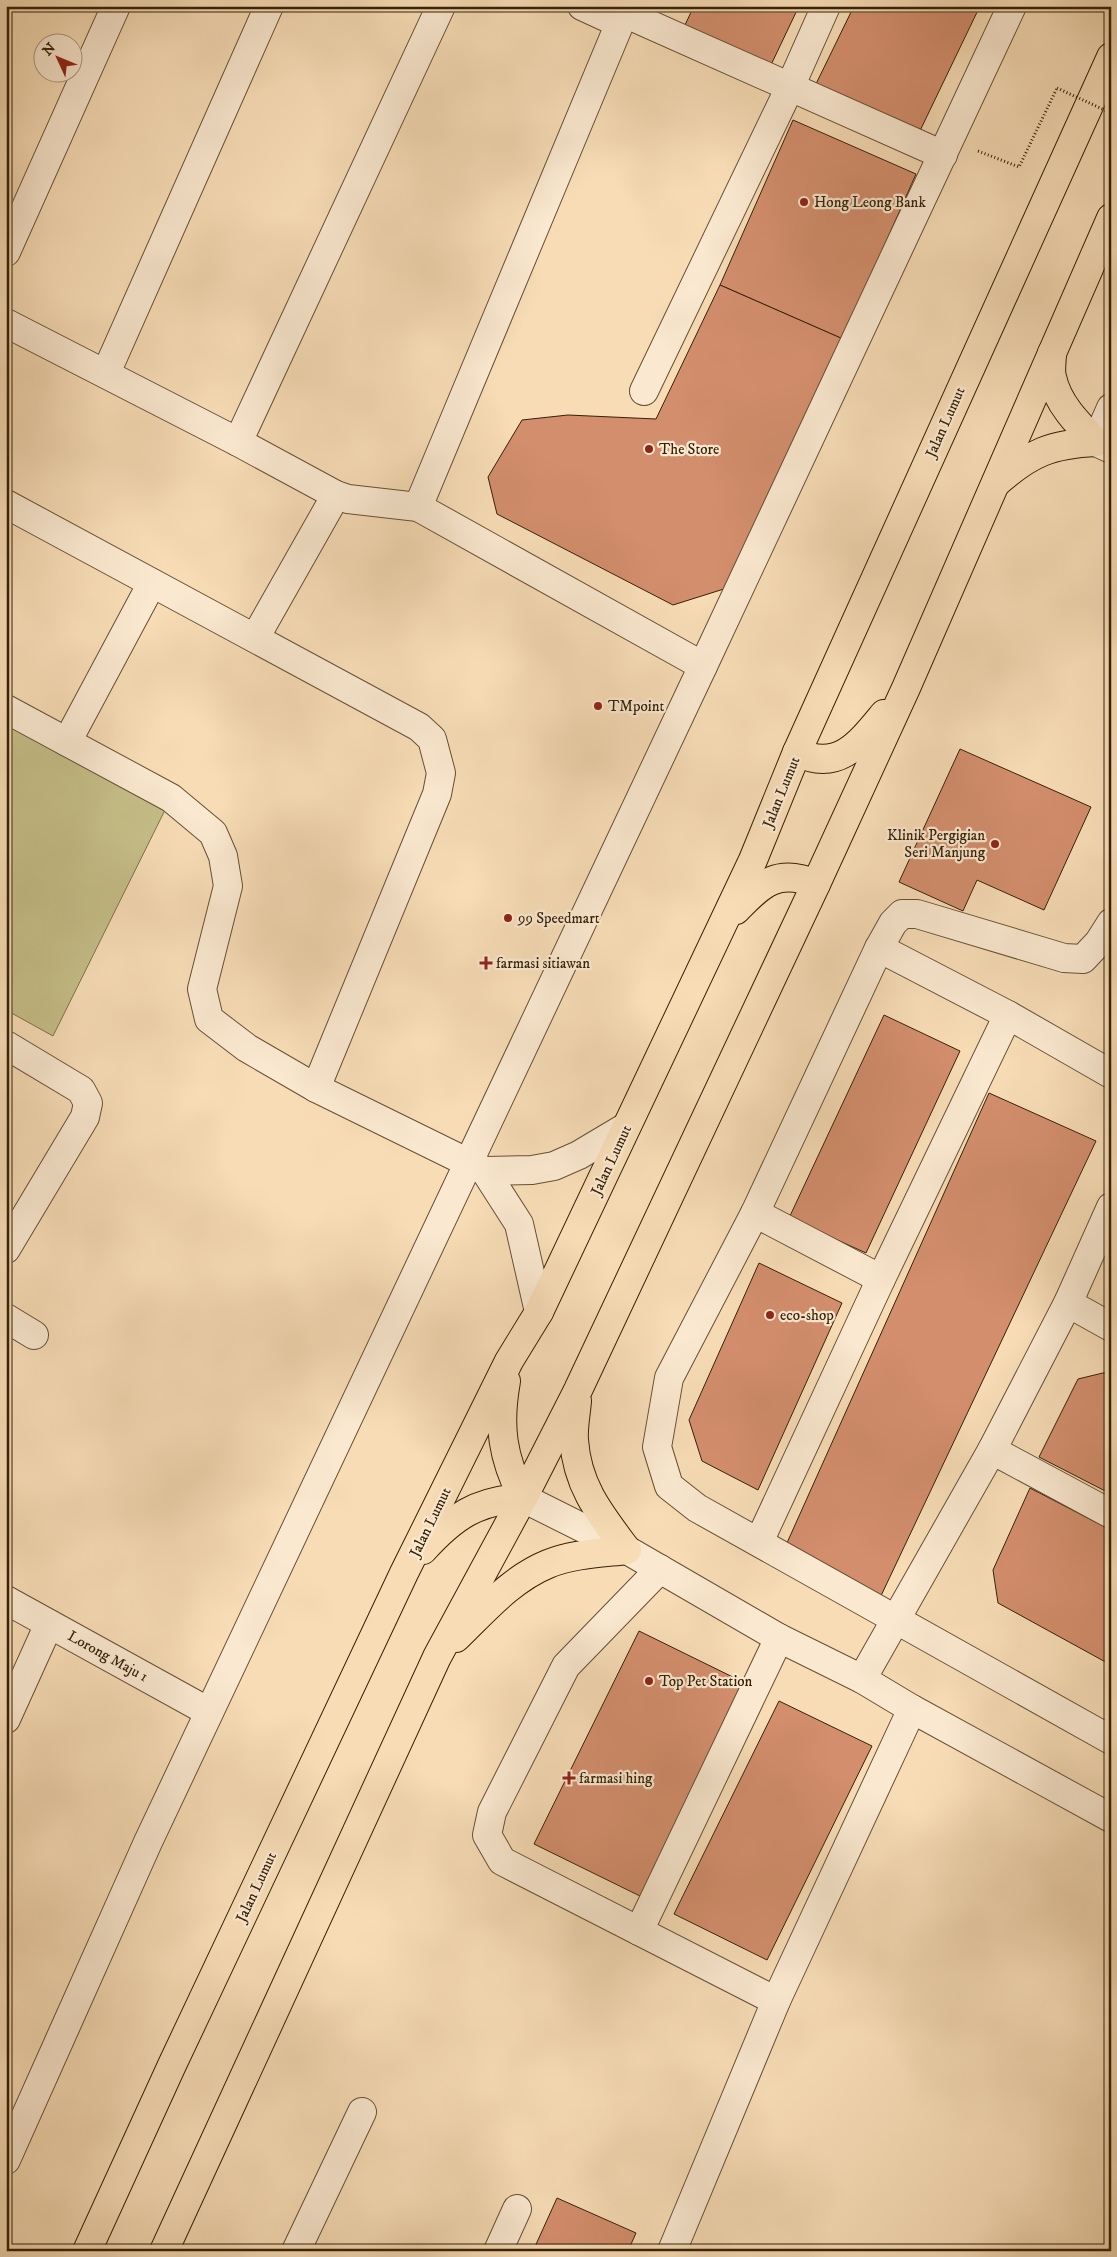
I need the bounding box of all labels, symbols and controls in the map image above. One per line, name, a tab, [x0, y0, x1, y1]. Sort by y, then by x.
north arrow	[32, 32, 82, 82]
text: N	[39, 39, 60, 60]
place label: Hong Leong Bank	[814, 193, 926, 212]
marker: Hong Leong Bank	[798, 196, 810, 208]
street label: Jalan Lumut	[921, 384, 970, 462]
place label: The Store	[659, 440, 719, 459]
marker: The Store	[643, 443, 655, 455]
place label: TMpoint	[608, 697, 664, 716]
marker: TMpoint	[592, 700, 604, 712]
street label: Jalan Lumut	[758, 754, 804, 833]
place label: Klinik Pergigian Seri Manjung	[887, 826, 986, 862]
marker: Klinik Pergigian Seri Manjung	[989, 838, 1001, 850]
place label: 99 Speedmart	[517, 909, 600, 928]
marker: 99 Speedmart	[502, 912, 514, 924]
place label: farmasi sitiawan	[496, 954, 590, 973]
marker: farmasi sitiawan	[480, 957, 492, 969]
street label: Jalan Lumut	[586, 1122, 636, 1200]
place label: eco-shop	[780, 1306, 834, 1325]
marker: eco-shop	[764, 1309, 776, 1321]
street label: Jalan Lumut	[405, 1484, 456, 1562]
street label: Lorong Maju 1	[64, 1627, 151, 1686]
place label: Top Pet Station	[659, 1672, 753, 1691]
marker: Top Pet Station	[643, 1675, 655, 1687]
place label: farmasi hing	[579, 1769, 653, 1788]
marker: farmasi hing	[563, 1772, 575, 1784]
street label: Jalan Lumut	[231, 1849, 281, 1927]

